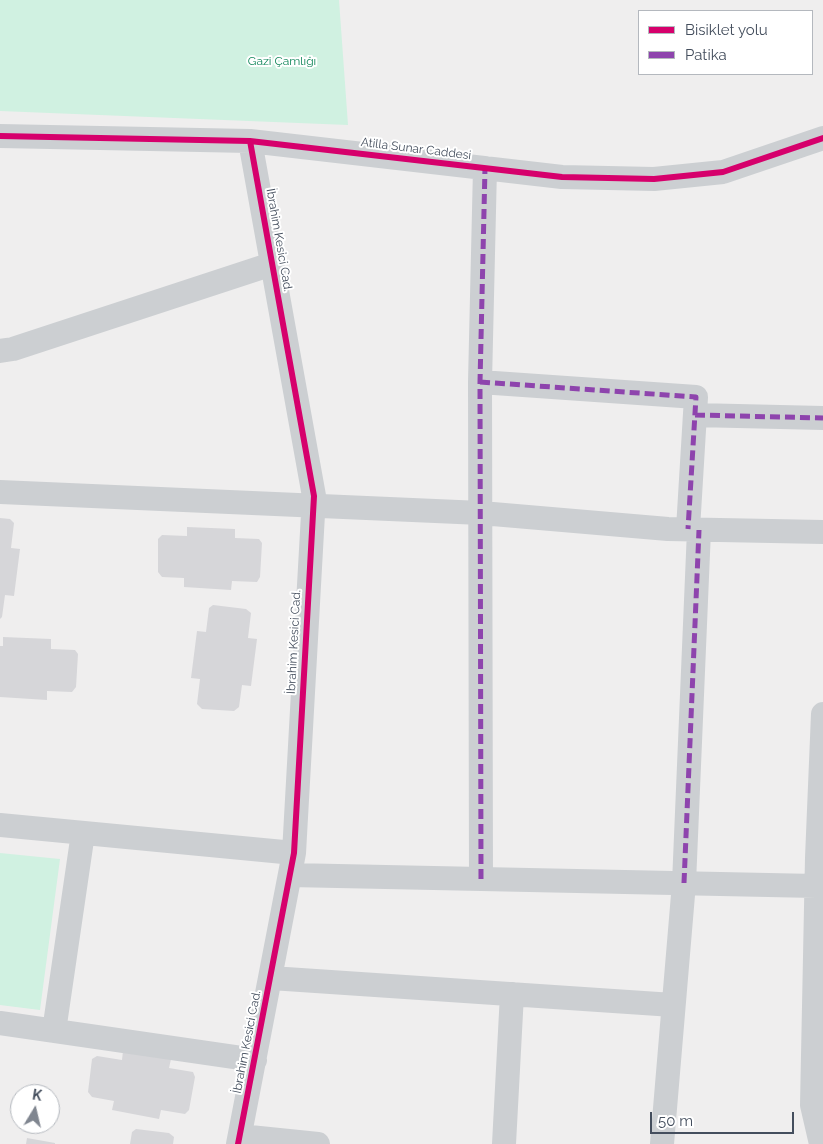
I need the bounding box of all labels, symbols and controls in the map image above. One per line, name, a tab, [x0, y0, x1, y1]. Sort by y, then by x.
legend	[638, 10, 813, 75]
text: Bisiklet yolu	[685, 21, 768, 39]
text: Patika	[685, 46, 727, 64]
park label: Gazi Çamlığı	[248, 54, 316, 68]
street label: Atilla Sunar Caddesi	[360, 135, 472, 163]
street label: İbrahim Kesici Cad.	[263, 187, 295, 293]
street label: İbrahim Kesici Cad.	[284, 590, 304, 694]
street label: İbrahim Kesici Cad.	[230, 989, 264, 1095]
north arrow	[10, 1084, 60, 1134]
text: K	[31, 1087, 43, 1104]
scale bar	[653, 1102, 797, 1134]
text: 50 m	[658, 1112, 693, 1130]

